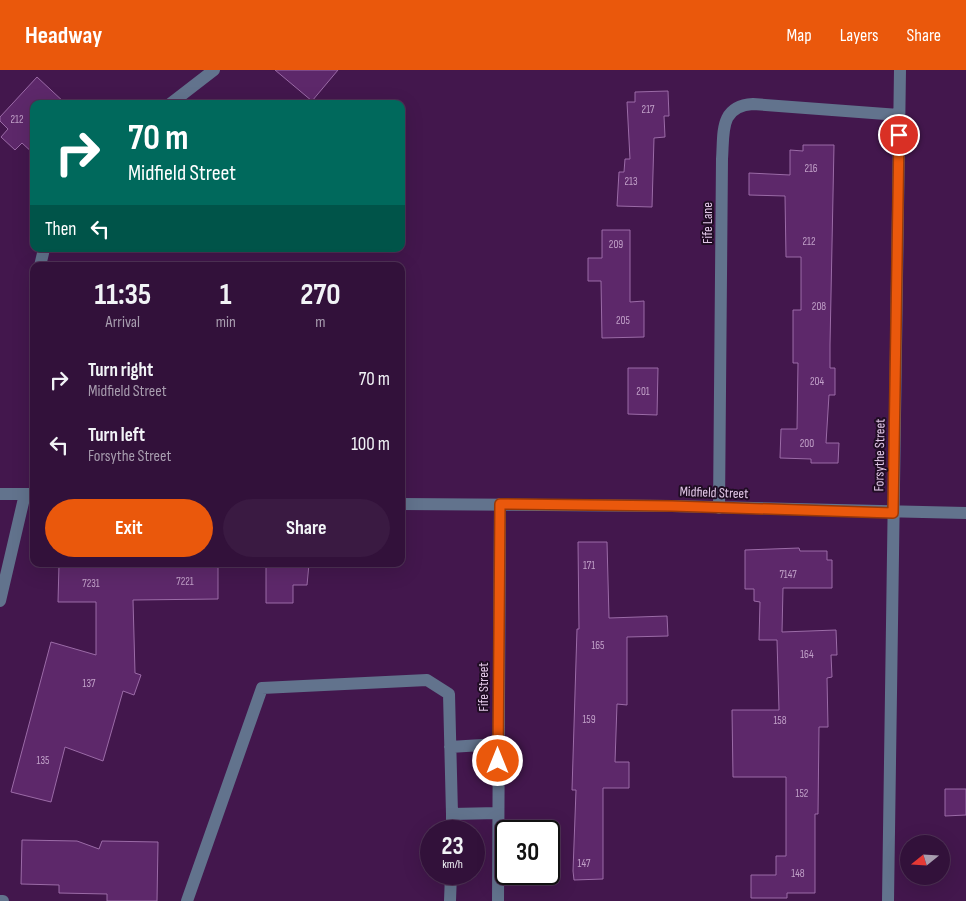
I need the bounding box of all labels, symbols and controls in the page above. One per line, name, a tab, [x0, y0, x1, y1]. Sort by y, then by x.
text: Headway	[25, 21, 102, 50]
text: Map	[787, 25, 812, 46]
text: Layers	[840, 25, 879, 46]
text: Share	[907, 25, 941, 46]
house number: 217	[642, 103, 655, 116]
house number: 212	[10, 113, 24, 126]
pin	[878, 114, 920, 156]
text: 70 m	[128, 117, 188, 160]
icon: right	[45, 120, 110, 185]
icon: arrive	[885, 121, 913, 149]
text: Midfield Street	[128, 160, 236, 187]
house number: 216	[804, 162, 818, 175]
house number: 213	[624, 175, 638, 188]
street label: Fife Lane	[699, 202, 716, 244]
icon: left	[86, 215, 114, 243]
text: Then	[45, 218, 76, 241]
house number: 212	[802, 235, 816, 248]
house number: 209	[609, 238, 623, 251]
text: 11:35	[94, 277, 151, 313]
text: 1	[220, 277, 232, 313]
text: 270	[300, 277, 341, 313]
house number: 208	[812, 300, 826, 313]
text: Arrival	[106, 313, 140, 332]
text: min	[216, 313, 236, 332]
text: m	[315, 313, 326, 332]
house number: 205	[616, 314, 630, 327]
text: Turn right	[88, 359, 153, 382]
icon: right	[45, 366, 73, 394]
text: 70 m	[359, 368, 390, 391]
house number: 204	[810, 375, 824, 388]
text: Midfield Street	[88, 382, 167, 401]
house number: 201	[636, 385, 650, 398]
street label: Forsythe Street	[870, 418, 889, 492]
text: Turn left	[88, 424, 145, 447]
icon: left	[45, 431, 73, 459]
text: 100 m	[351, 433, 390, 456]
house number: 200	[800, 437, 814, 450]
text: Forsythe Street	[88, 447, 171, 466]
street label: Midfield Street	[679, 483, 749, 502]
button: Exit	[45, 499, 213, 557]
button: Share	[223, 499, 390, 557]
house number: 171	[583, 559, 595, 572]
house number: 7147	[779, 568, 797, 581]
house number: 7221	[176, 575, 194, 588]
house number: 7231	[82, 577, 100, 590]
house number: 165	[591, 639, 605, 652]
house number: 164	[800, 648, 814, 661]
street label: Fife Street	[475, 662, 492, 712]
house number: 137	[83, 677, 96, 690]
house number: 159	[582, 713, 596, 726]
house number: 158	[773, 714, 787, 727]
position arrow	[471, 734, 523, 786]
house number: 135	[37, 754, 49, 767]
house number: 152	[796, 787, 809, 800]
speed limit sign: 30	[495, 820, 560, 885]
text: 23	[441, 831, 464, 862]
north arrow	[900, 835, 950, 885]
map controls	[900, 835, 950, 885]
text: km/h	[442, 857, 463, 872]
house number: 147	[578, 857, 591, 870]
house number: 148	[791, 867, 805, 880]

